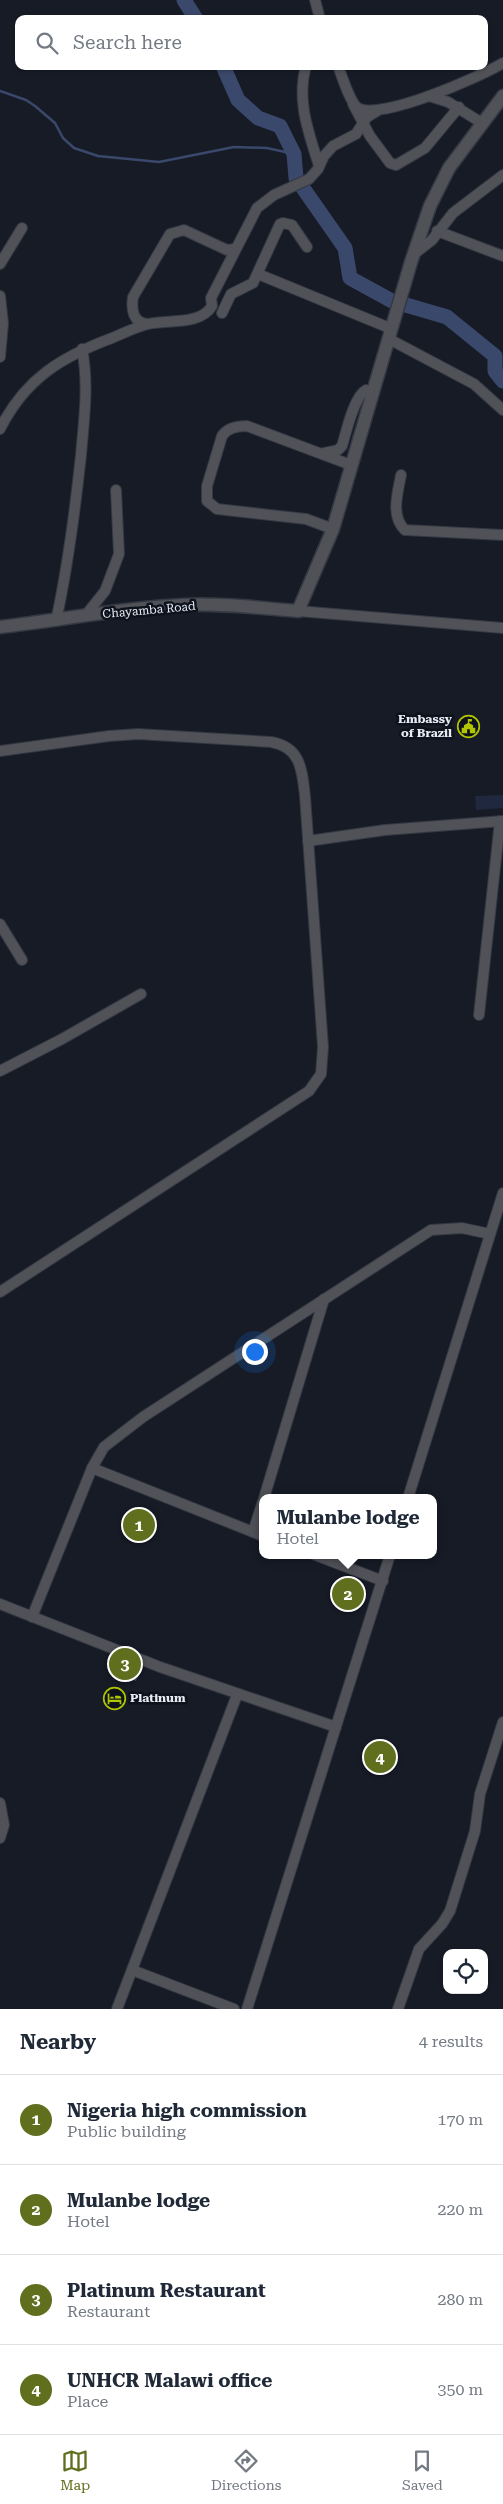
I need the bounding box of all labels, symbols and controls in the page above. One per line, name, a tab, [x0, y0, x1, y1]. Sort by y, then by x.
search box	[15, 15, 488, 70]
icon: search	[33, 29, 61, 57]
text: Search here	[73, 31, 182, 54]
street label: Chayamba Road	[102, 599, 196, 621]
place label: Embassy of Brazil	[398, 712, 453, 740]
public building icon: Embassy of Brazil	[456, 714, 480, 738]
your location	[242, 1339, 268, 1365]
popup	[259, 1494, 437, 1559]
pin: 1	[123, 1506, 155, 1544]
text: Mulanbe lodge	[276, 1506, 420, 1529]
text: Hotel	[276, 1529, 319, 1548]
pin: 2	[332, 1575, 364, 1613]
pin: 3	[109, 1645, 141, 1683]
hotel icon: Platinum	[102, 1686, 126, 1710]
place label: Platinum	[130, 1691, 186, 1705]
pin: 4	[364, 1738, 396, 1776]
map controls	[443, 1949, 488, 1994]
button: locate	[443, 1949, 488, 1994]
text: Nearby	[20, 2030, 96, 2054]
text: 4 results	[419, 2032, 483, 2051]
text: Nigeria high commission	[67, 2099, 307, 2122]
text: 1	[32, 2110, 40, 2129]
text: 170 m	[437, 2110, 483, 2129]
text: Public building	[67, 2122, 186, 2141]
text: Mulanbe lodge	[67, 2189, 210, 2212]
text: 2	[32, 2200, 40, 2219]
text: 220 m	[437, 2200, 483, 2219]
text: Hotel	[67, 2212, 109, 2231]
text: Platinum Restaurant	[67, 2279, 266, 2302]
text: 3	[32, 2290, 40, 2309]
text: 280 m	[437, 2290, 483, 2309]
text: Restaurant	[67, 2302, 150, 2321]
text: UNHCR Malawi office	[67, 2369, 272, 2392]
text: 4	[32, 2380, 40, 2399]
text: 350 m	[437, 2380, 483, 2399]
text: Place	[67, 2392, 108, 2411]
tab: Map	[60, 2447, 90, 2493]
tab: Directions	[211, 2447, 281, 2493]
tab: Saved	[402, 2447, 443, 2493]

